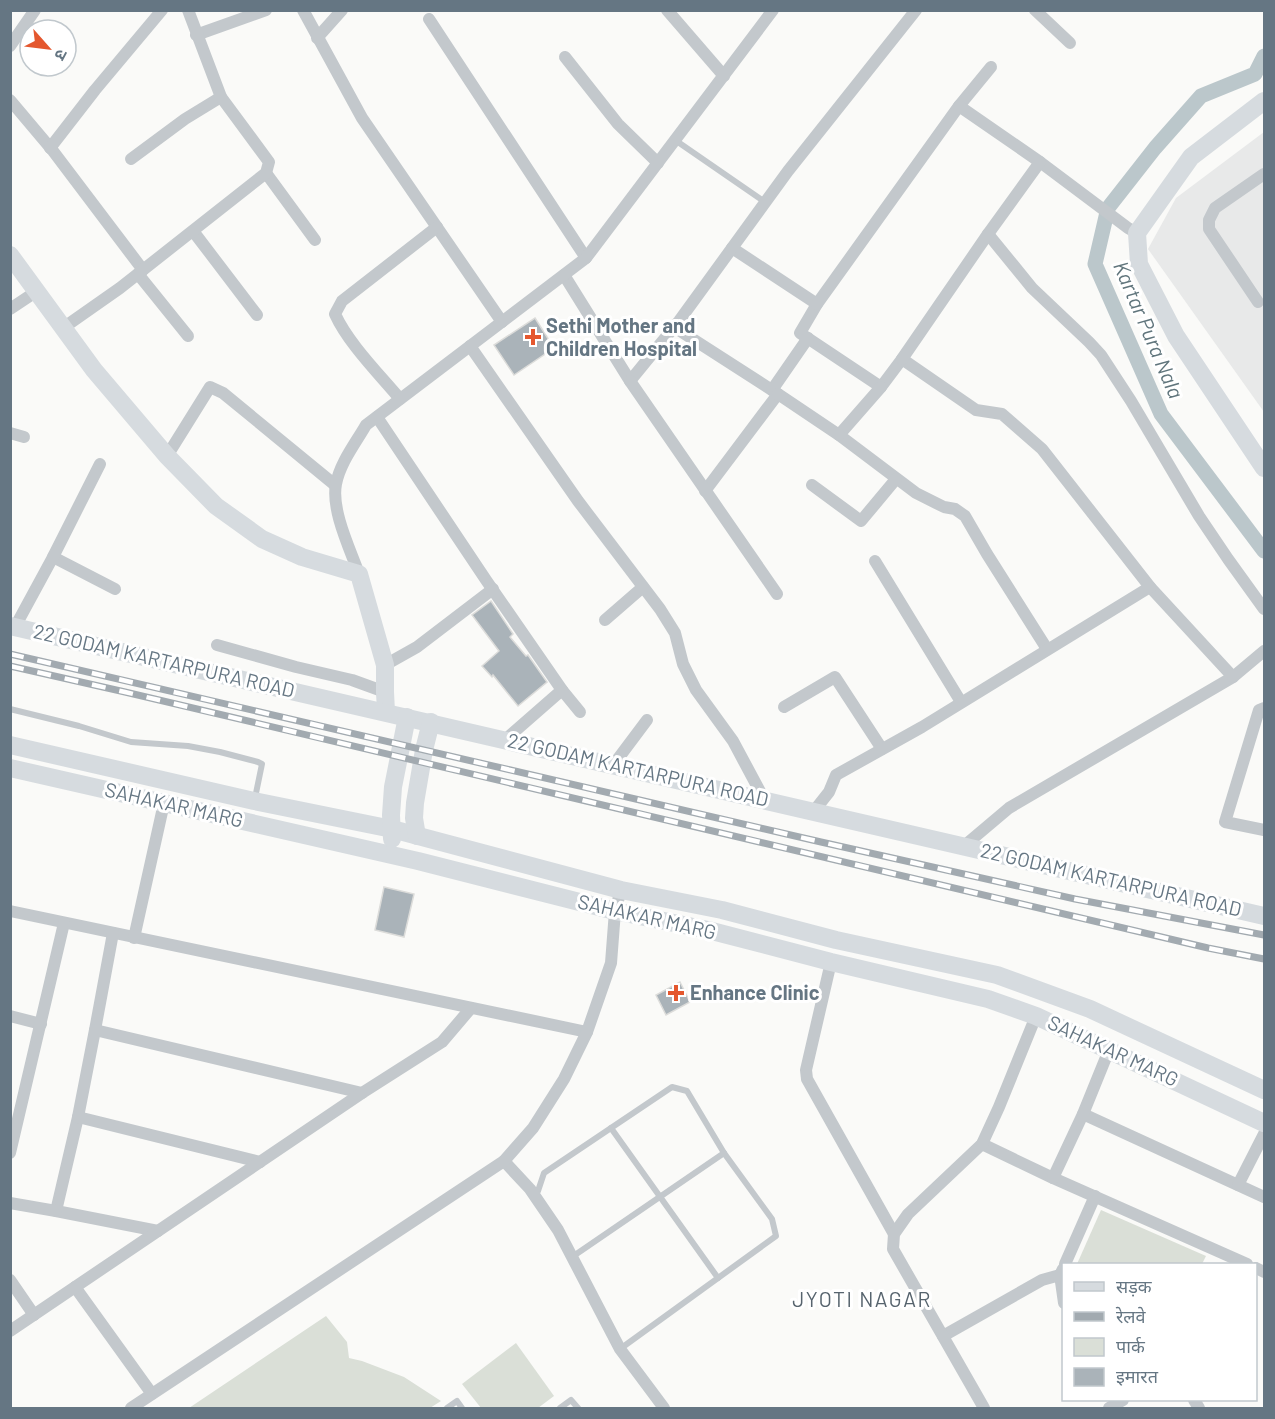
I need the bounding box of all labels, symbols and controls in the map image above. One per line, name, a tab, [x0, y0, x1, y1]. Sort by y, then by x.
north arrow	[18, 18, 78, 78]
text: उ	[51, 47, 72, 64]
water label: Kartar Pura Nala	[1109, 257, 1190, 402]
place label: Sethi Mother and Children Hospital	[546, 313, 697, 360]
marker: Sethi Mother and Children Hospital	[524, 328, 542, 346]
street label: 22 GODAM KARTARPURA ROAD	[31, 618, 297, 702]
street label: 22 GODAM KARTARPURA ROAD	[505, 727, 771, 811]
street label: SAHAKAR MARG	[103, 776, 246, 832]
street label: 22 GODAM KARTARPURA ROAD	[978, 837, 1244, 921]
street label: SAHAKAR MARG	[576, 888, 719, 944]
place label: Enhance Clinic	[690, 980, 820, 1004]
marker: Enhance Clinic	[667, 984, 685, 1002]
street label: SAHAKAR MARG	[1044, 1009, 1183, 1091]
legend	[1062, 1263, 1257, 1401]
text: सड़क	[1116, 1275, 1153, 1297]
district label: JYOTI NAGAR	[792, 1286, 932, 1311]
text: रेलवे	[1115, 1305, 1147, 1327]
text: पार्क	[1116, 1335, 1146, 1357]
text: इमारत	[1116, 1365, 1159, 1387]

